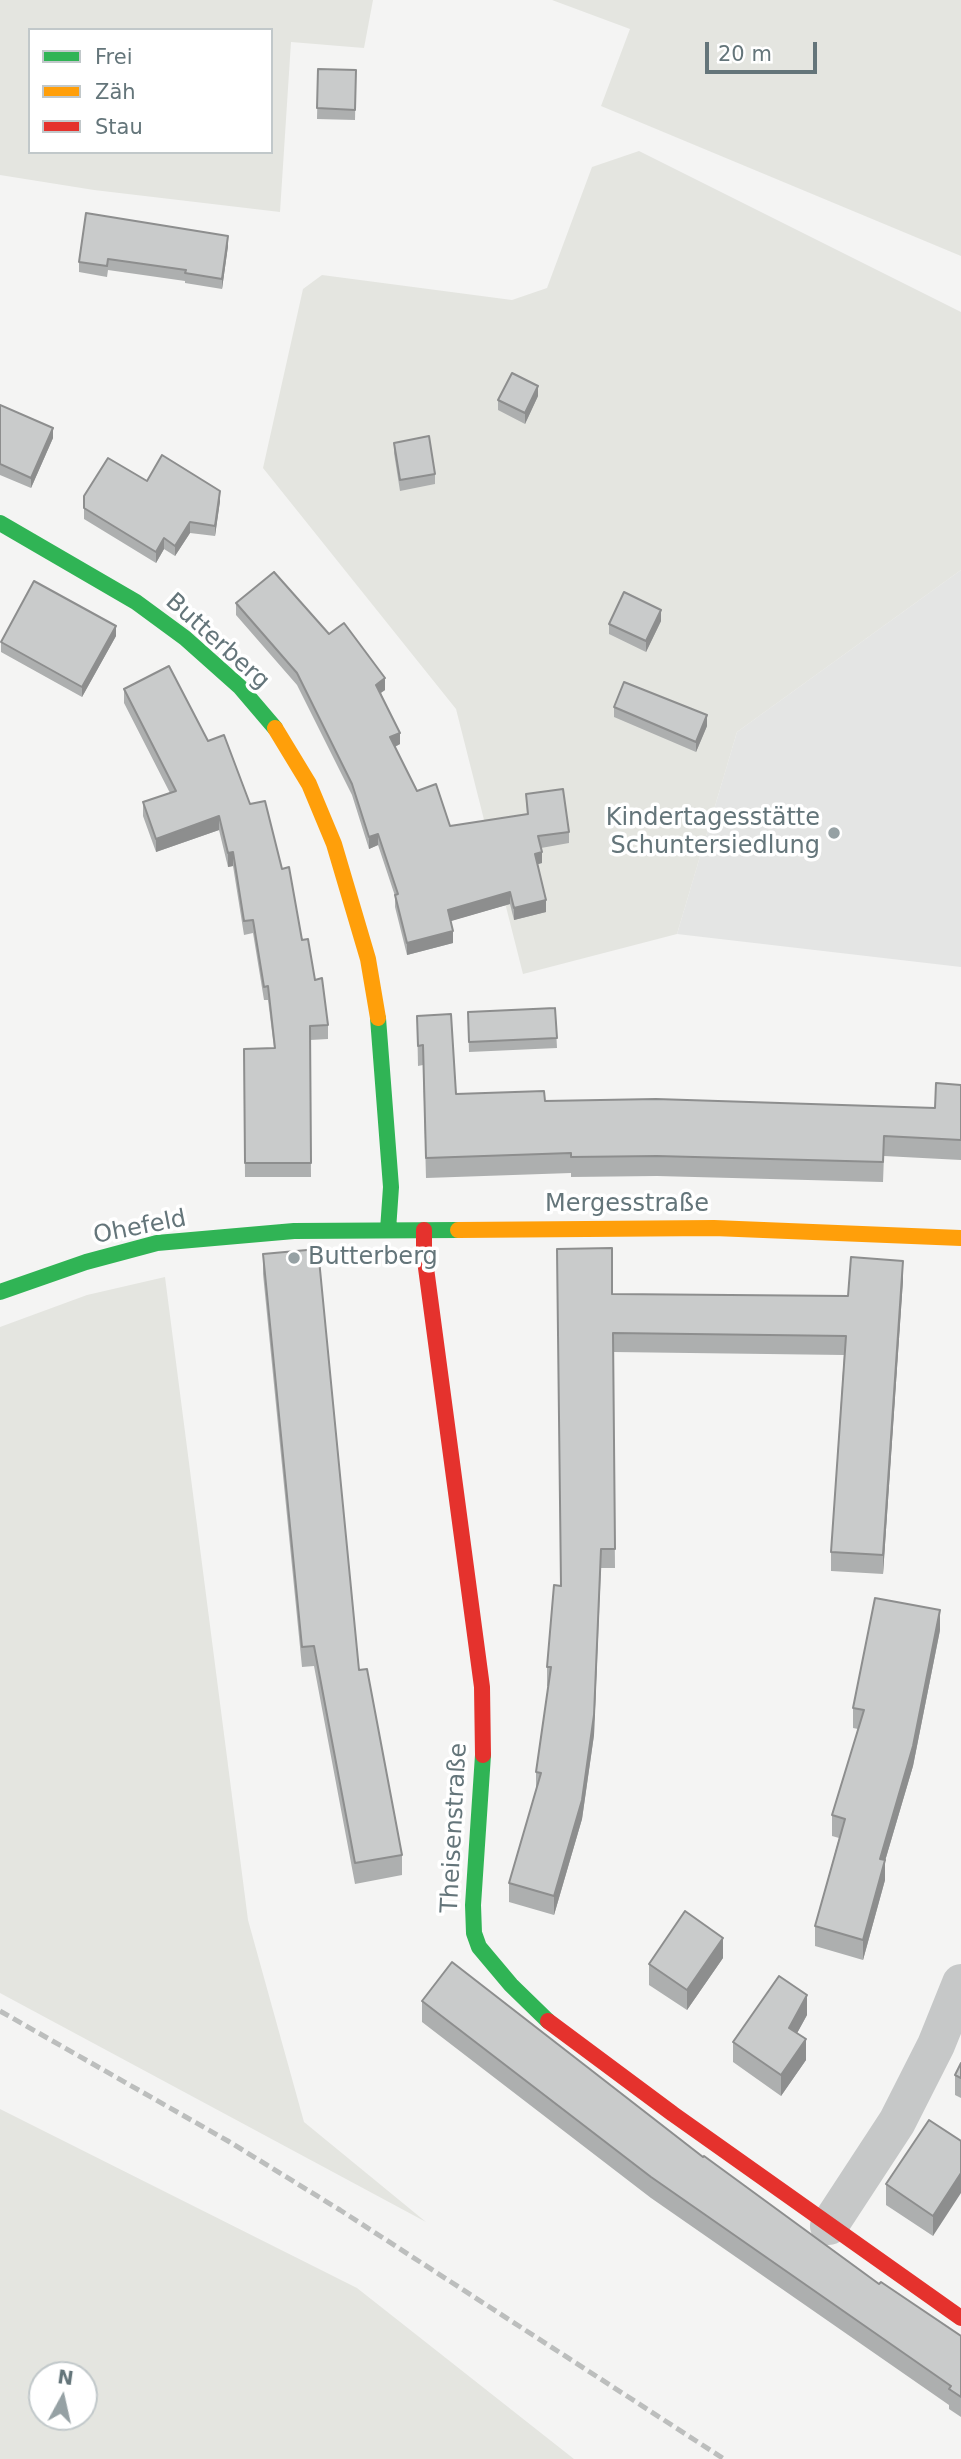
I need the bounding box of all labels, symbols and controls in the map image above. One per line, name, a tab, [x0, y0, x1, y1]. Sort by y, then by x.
legend	[28, 28, 273, 154]
scale bar	[709, 28, 821, 72]
text: 20 m	[718, 42, 772, 66]
text: Frei	[95, 45, 132, 69]
text: Zäh	[95, 80, 136, 104]
text: Stau	[95, 115, 143, 139]
street label: Butterberg	[159, 588, 275, 696]
place label: Kindertagesstätte Schuntersiedlung	[606, 805, 820, 861]
marker: Kindertagesstätte Schuntersiedlung	[826, 825, 842, 841]
street label: Mergesstraße	[545, 1191, 709, 1219]
street label: Ohefeld	[91, 1205, 189, 1251]
place label: Butterberg	[308, 1244, 438, 1272]
marker: Butterberg	[286, 1250, 302, 1266]
street label: Theisenstraße	[436, 1742, 474, 1914]
north arrow	[28, 2361, 98, 2431]
text: N	[56, 2365, 75, 2389]

